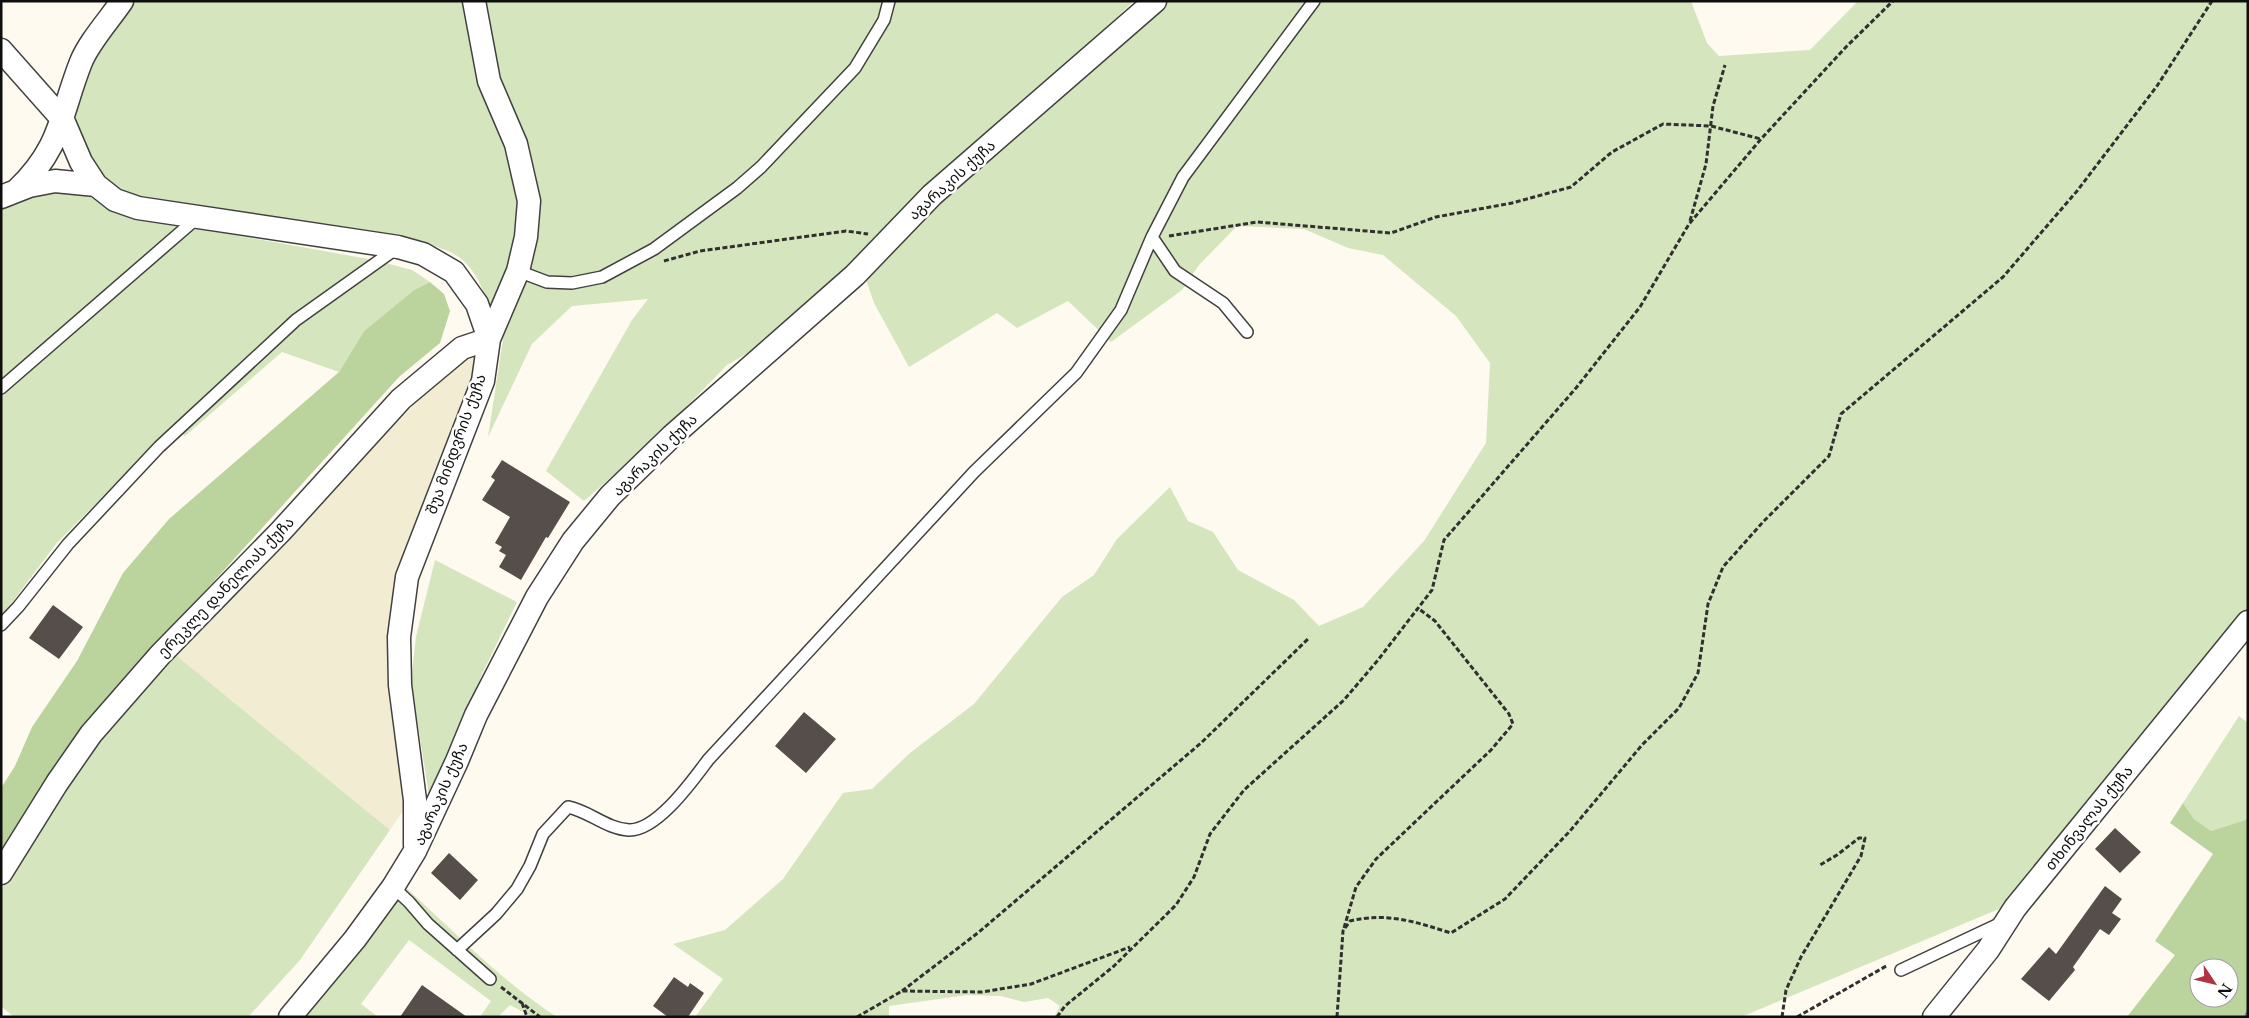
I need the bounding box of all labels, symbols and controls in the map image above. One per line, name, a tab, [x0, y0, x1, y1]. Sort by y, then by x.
street label: აგარაკის ქუჩა	[904, 136, 999, 224]
street label: შუა მინდვრის ქუჩა	[421, 371, 490, 517]
street label: აგარაკის ქუჩა	[608, 409, 701, 500]
street label: ერეკლე დანელიას ქუჩა	[153, 512, 298, 661]
street label: აგარაკის ქუჩა	[409, 739, 472, 848]
street label: თხინვალას ქუჩა	[2040, 761, 2137, 874]
north arrow	[2189, 958, 2239, 1008]
text: N	[2213, 980, 2236, 1001]

